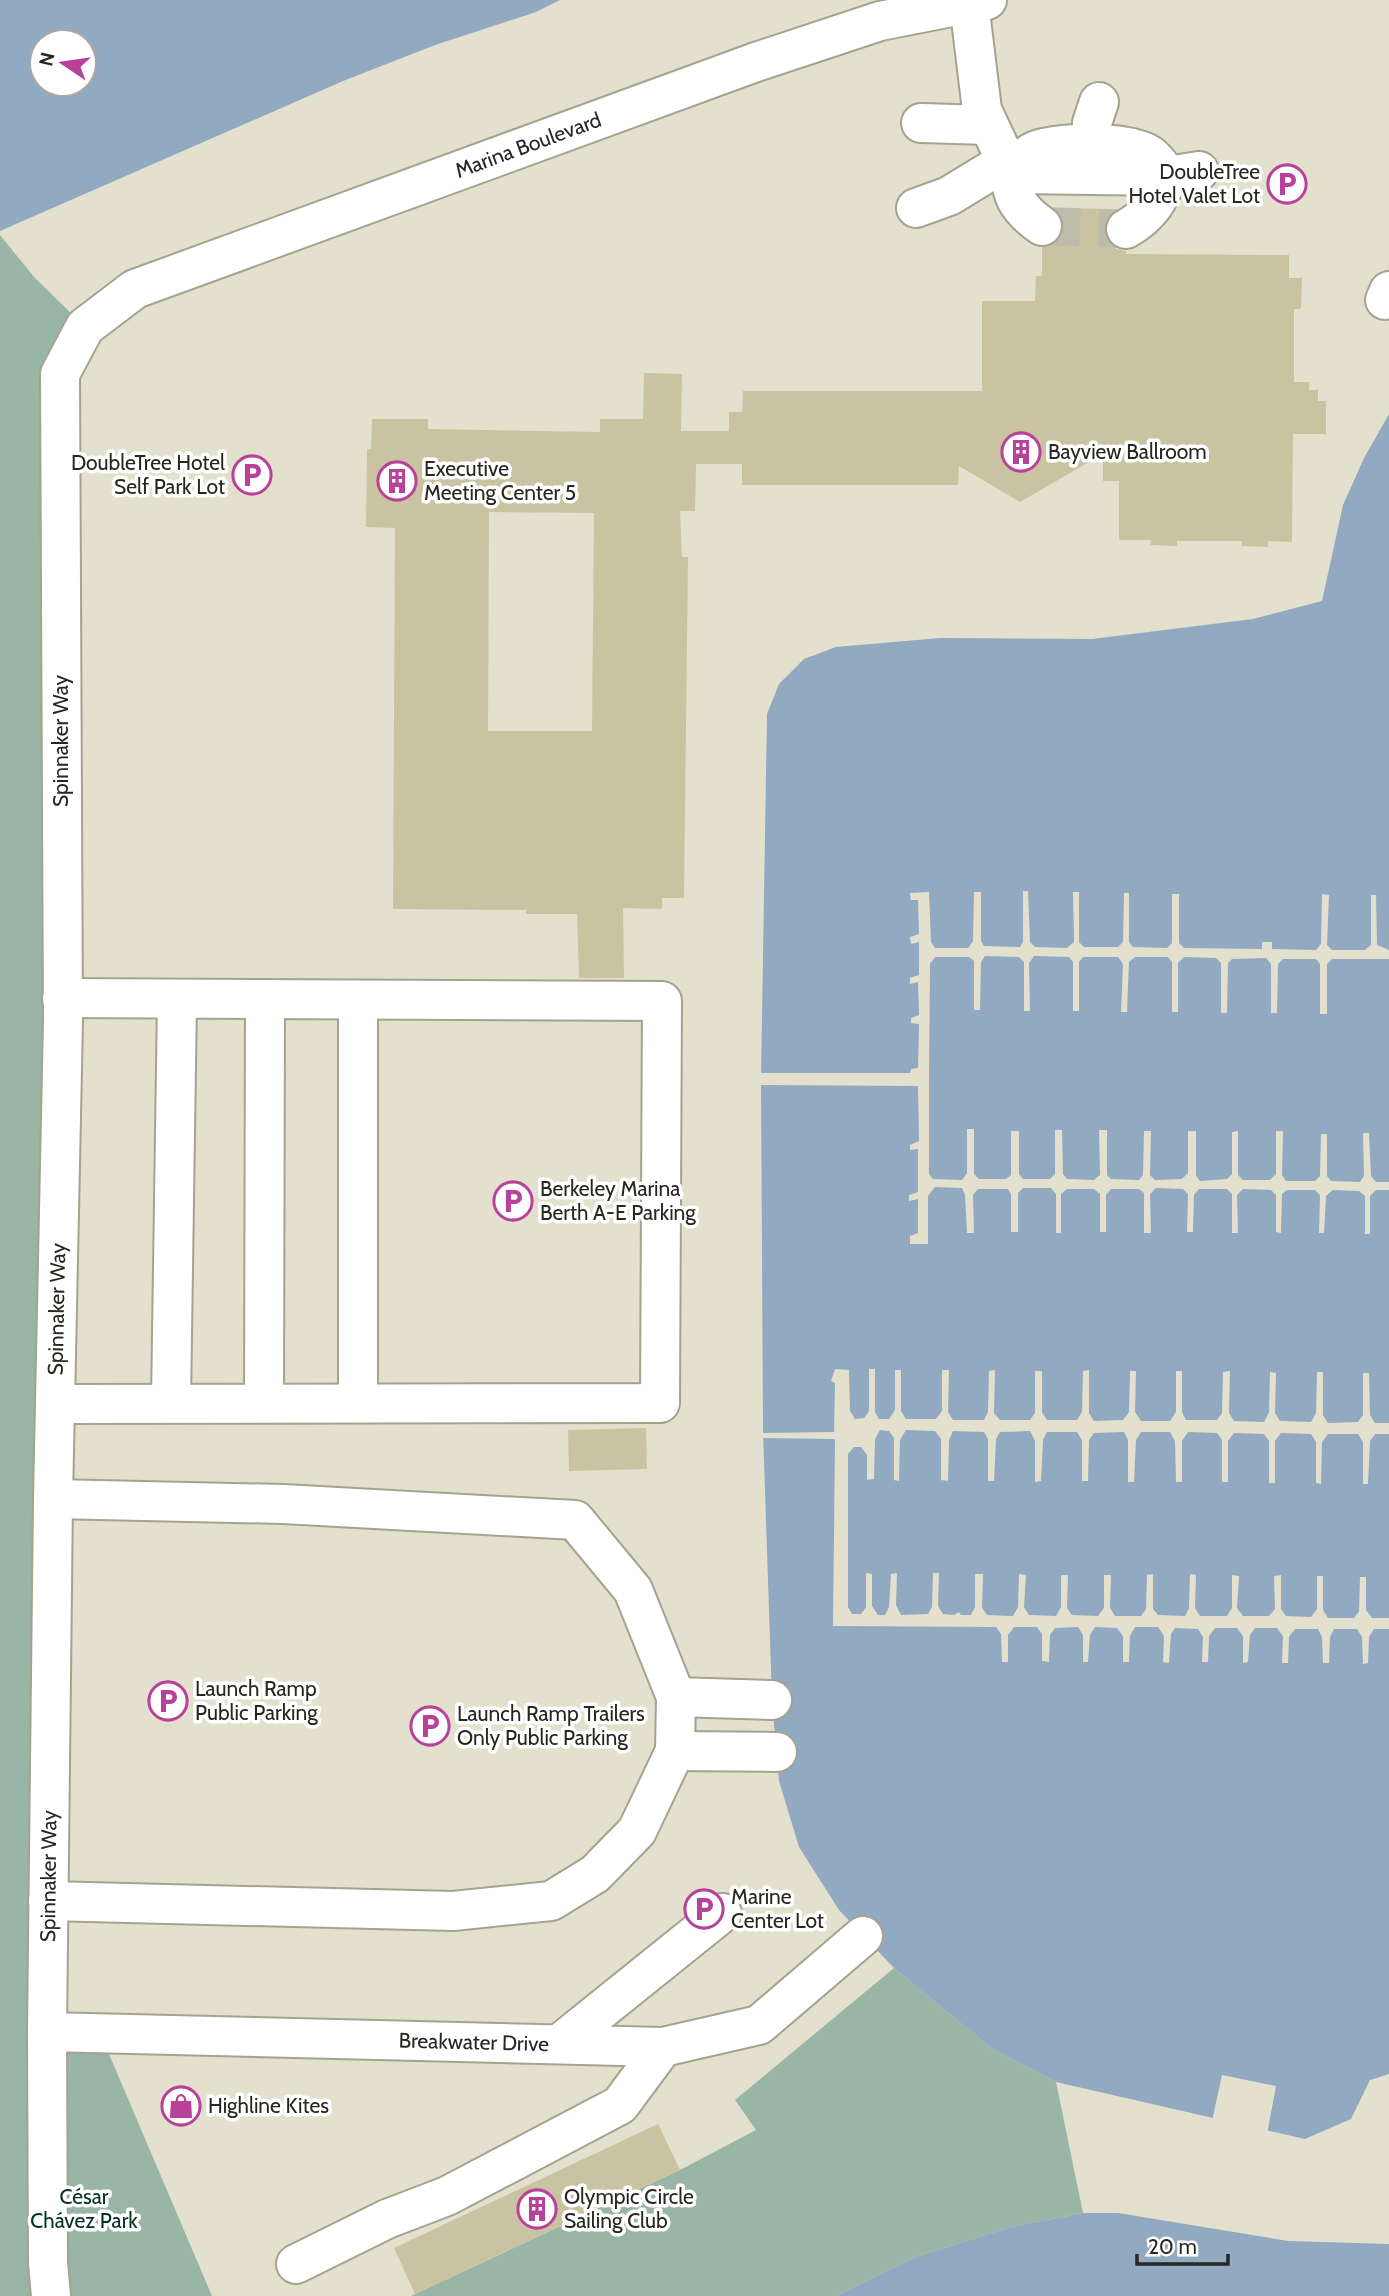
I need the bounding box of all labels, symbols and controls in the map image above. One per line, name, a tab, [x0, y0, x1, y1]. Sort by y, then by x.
north arrow	[28, 28, 98, 98]
text: N	[34, 50, 60, 68]
street label: Marina Boulevard	[452, 107, 605, 183]
place label: DoubleTree Hotel Valet Lot	[1128, 159, 1260, 208]
parking icon: DoubleTree Hotel Valet Lot	[1266, 163, 1308, 205]
building icon: Bayview Ballroom	[1000, 431, 1042, 473]
place label: Bayview Ballroom	[1048, 439, 1207, 464]
place label: DoubleTree Hotel Self Park Lot	[71, 450, 225, 499]
parking icon: DoubleTree Hotel Self Park Lot	[231, 454, 273, 496]
place label: Executive Meeting Center 5	[424, 456, 576, 505]
building icon: Executive Meeting Center 5	[376, 460, 418, 502]
street label: Spinnaker Way	[48, 675, 73, 807]
place label: Berkeley Marina Berth A-E Parking	[540, 1176, 696, 1225]
parking icon: Berkeley Marina Berth A-E Parking	[492, 1180, 534, 1222]
street label: Spinnaker Way	[43, 1242, 70, 1376]
place label: Launch Ramp Public Parking	[195, 1676, 318, 1725]
parking icon: Launch Ramp Public Parking	[147, 1680, 189, 1722]
place label: Launch Ramp Trailers Only Public Parking	[457, 1701, 645, 1750]
parking icon: Launch Ramp Trailers Only Public Parking	[409, 1705, 451, 1747]
street label: Spinnaker Way	[35, 1809, 62, 1942]
place label: Marine Center Lot	[731, 1884, 824, 1933]
parking icon: Marine Center Lot	[683, 1888, 725, 1930]
street label: Breakwater Drive	[398, 2028, 550, 2056]
shop icon: Highline Kites	[160, 2085, 202, 2127]
place label: Highline Kites	[208, 2093, 329, 2118]
park label: César Chávez Park	[30, 2184, 138, 2233]
place label: Olympic Circle Sailing Club	[564, 2184, 694, 2233]
building icon: Olympic Circle Sailing Club	[516, 2188, 558, 2230]
scale bar	[1137, 2222, 1228, 2266]
text: 20 m	[1148, 2234, 1197, 2259]

